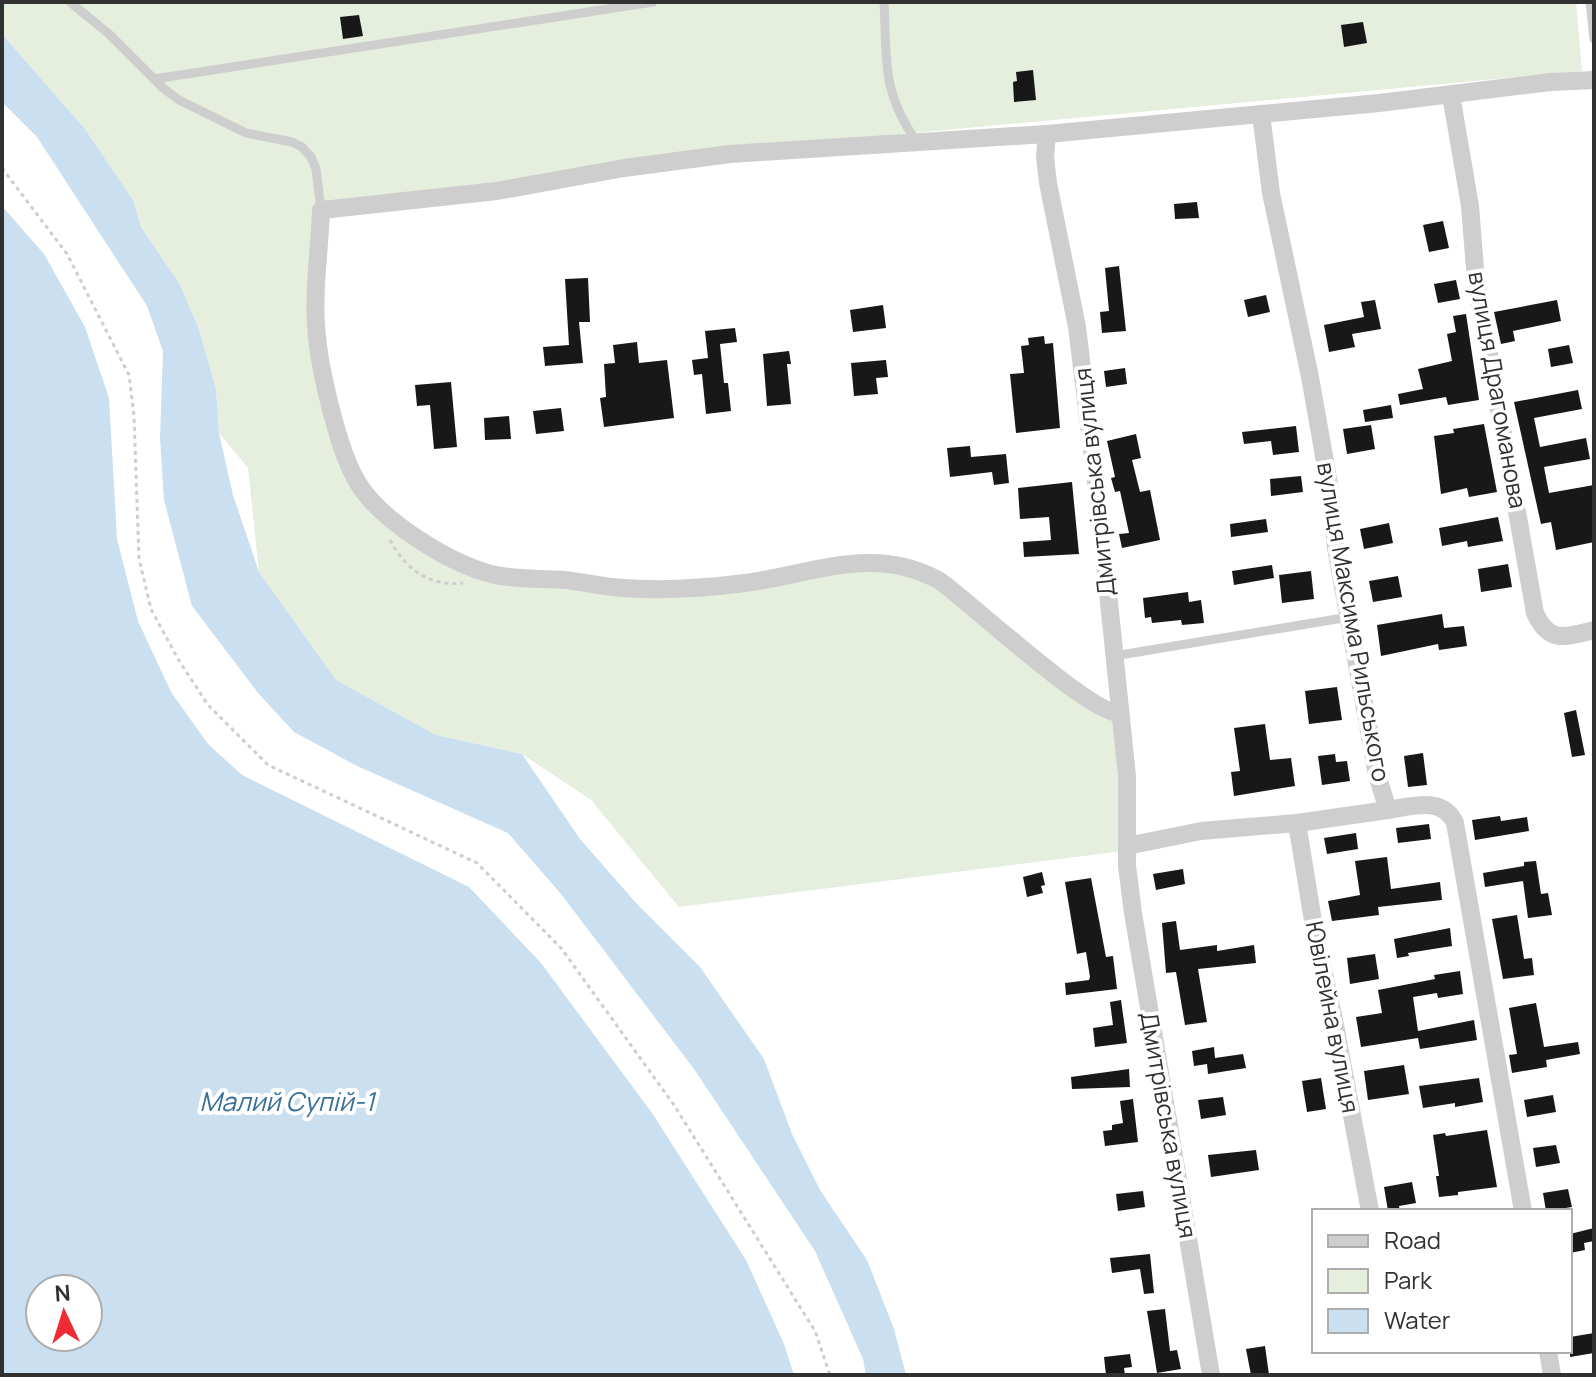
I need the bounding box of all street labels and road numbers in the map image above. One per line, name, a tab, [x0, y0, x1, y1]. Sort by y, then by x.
street label: вулиця Драгоманова	[1461, 269, 1536, 511]
street label: Дмитрівська вулиця	[1065, 366, 1122, 598]
street label: вулиця Максима Рильського	[1310, 459, 1399, 784]
street label: Ювілейна вулиця	[1299, 918, 1368, 1116]
street label: Дмитрівська вулиця	[1133, 1009, 1206, 1241]

